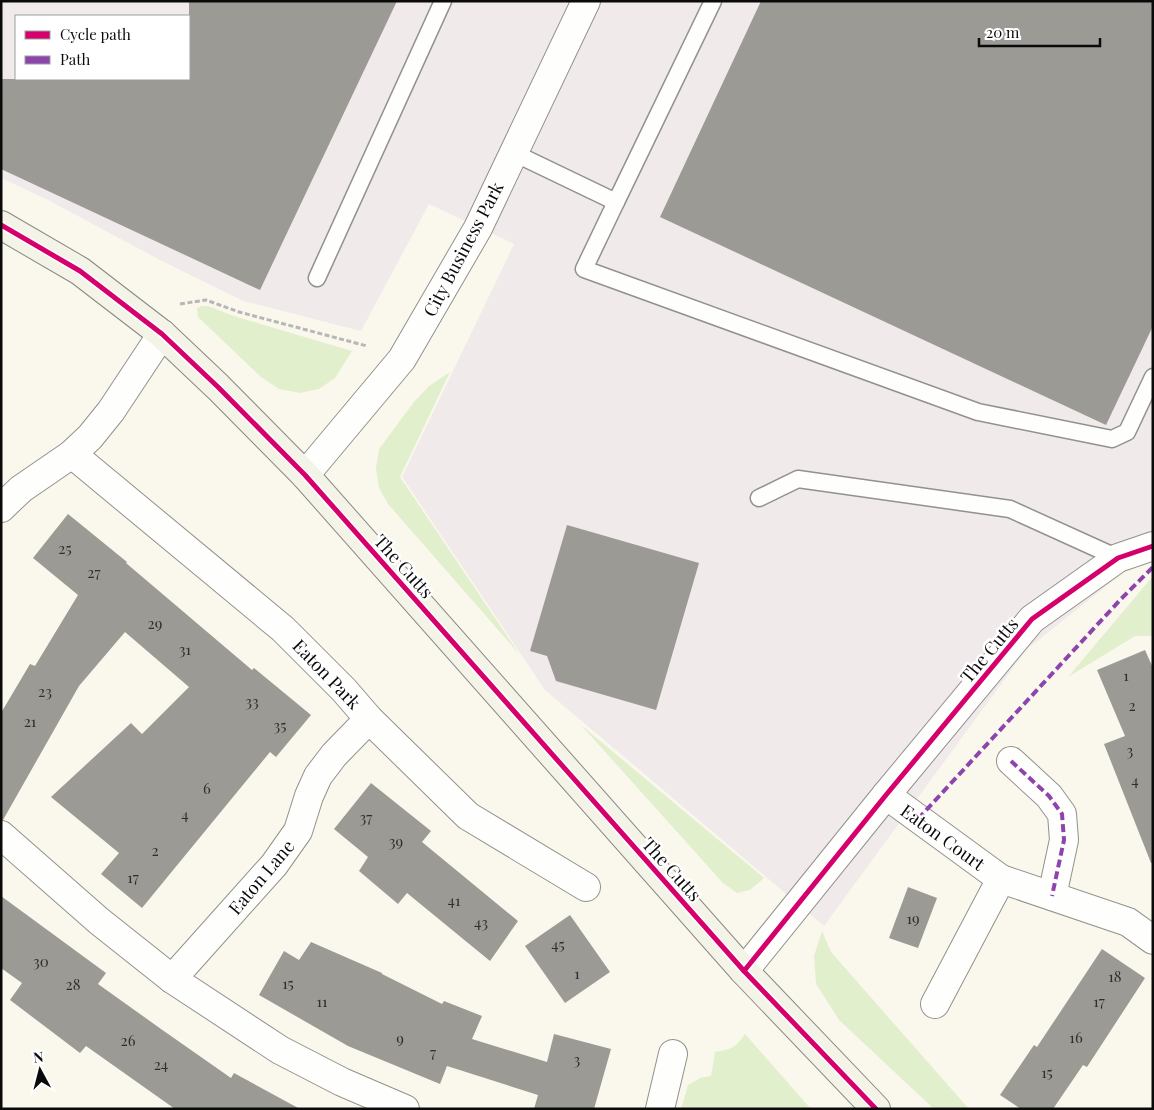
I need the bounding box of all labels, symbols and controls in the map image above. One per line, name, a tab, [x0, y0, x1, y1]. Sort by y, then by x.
legend	[15, 15, 190, 80]
scale bar	[979, 15, 1100, 47]
text: 20 m	[986, 22, 1020, 42]
text: Cycle path	[60, 24, 131, 44]
text: Path	[60, 49, 90, 69]
street label: City Business Park	[417, 177, 509, 321]
street label: The Cutts	[369, 529, 439, 603]
house number: 25	[58, 538, 72, 558]
house number: 27	[87, 562, 101, 582]
street label: The Cutts	[955, 612, 1023, 688]
house number: 29	[148, 613, 162, 633]
street label: Eaton Park	[288, 634, 366, 714]
house number: 31	[179, 639, 192, 659]
house number: 1	[1123, 665, 1129, 685]
house number: 23	[38, 681, 52, 701]
house number: 33	[245, 691, 259, 711]
house number: 2	[1128, 695, 1136, 715]
house number: 21	[24, 711, 37, 731]
house number: 35	[274, 715, 287, 735]
house number: 3	[1127, 740, 1134, 760]
house number: 4	[1131, 770, 1139, 790]
house number: 6	[203, 778, 211, 798]
street label: Eaton Court	[896, 798, 990, 876]
house number: 4	[181, 804, 189, 824]
house number: 37	[360, 807, 372, 827]
house number: 39	[389, 831, 403, 851]
street label: The Cutts	[637, 832, 707, 906]
street label: Eaton Lane	[223, 835, 299, 919]
house number: 2	[151, 840, 159, 860]
house number: 17	[127, 867, 139, 887]
house number: 41	[448, 890, 461, 910]
house number: 19	[906, 908, 920, 928]
house number: 43	[474, 912, 488, 932]
house number: 45	[551, 934, 565, 954]
house number: 30	[33, 951, 49, 971]
house number: 1	[574, 963, 580, 983]
house number: 18	[1108, 966, 1122, 986]
house number: 15	[282, 973, 294, 993]
house number: 28	[66, 974, 81, 994]
house number: 11	[316, 991, 328, 1011]
house number: 17	[1093, 991, 1105, 1011]
house number: 16	[1069, 1027, 1083, 1047]
house number: 9	[396, 1028, 404, 1048]
house number: 26	[121, 1030, 136, 1050]
house number: 7	[430, 1042, 436, 1062]
north arrow	[15, 1045, 65, 1095]
text: N	[32, 1047, 45, 1067]
house number: 3	[574, 1049, 581, 1069]
house number: 24	[154, 1054, 168, 1074]
house number: 15	[1041, 1062, 1053, 1082]

